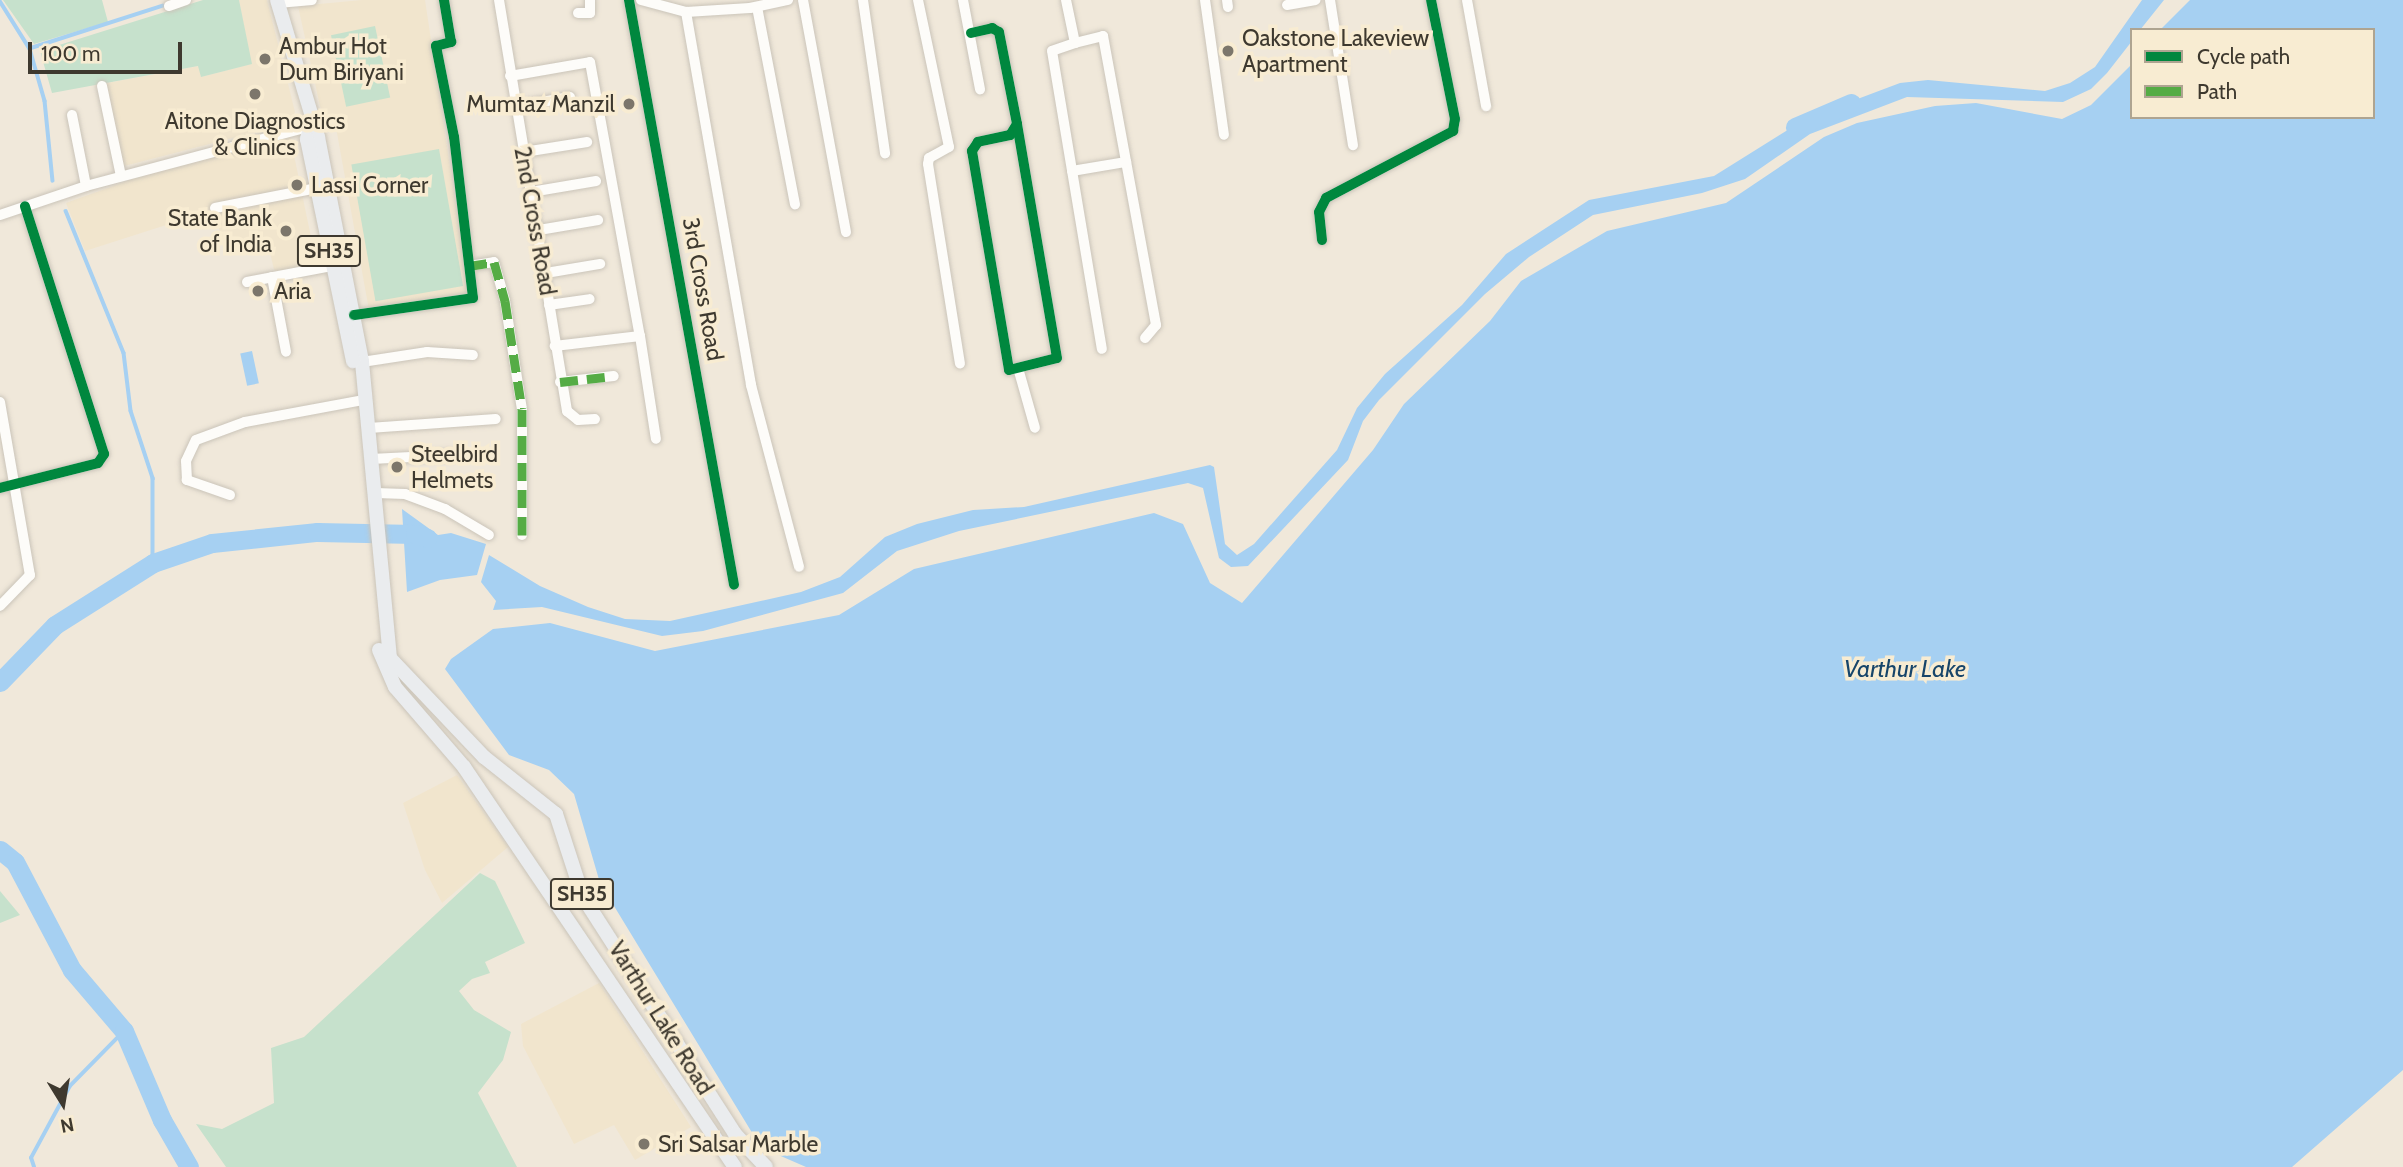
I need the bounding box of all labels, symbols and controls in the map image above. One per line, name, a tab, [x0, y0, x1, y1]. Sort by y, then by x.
place label: Oakstone Lakeview Apartment	[1242, 24, 1429, 78]
scale bar	[32, 28, 186, 72]
legend	[2130, 28, 2375, 119]
place label: Ambur Hot Dum Biriyani	[279, 32, 404, 86]
text: 100 m	[41, 41, 100, 66]
marker: Oakstone Lakeview Apartment	[1220, 43, 1236, 59]
text: Cycle path	[2197, 44, 2290, 69]
marker: Ambur Hot Dum Biriyani	[257, 51, 273, 67]
text: Path	[2197, 79, 2237, 104]
marker: Aitone Diagnostics & Clinics	[245, 84, 265, 104]
place label: Mumtaz Manzil	[466, 90, 615, 118]
marker: Mumtaz Manzil	[621, 96, 637, 112]
place label: Aitone Diagnostics & Clinics	[165, 107, 345, 161]
street label: 2nd Cross Road	[508, 144, 562, 298]
place label: Lassi Corner	[311, 171, 428, 199]
marker: Lassi Corner	[289, 177, 305, 193]
place label: State Bank of India	[168, 204, 272, 258]
street label: 3rd Cross Road	[677, 215, 729, 363]
marker: State Bank of India	[278, 223, 294, 239]
road number: SH35	[296, 233, 362, 268]
place label: Aria	[274, 277, 311, 305]
marker: Aria	[248, 281, 268, 301]
place label: Steelbird Helmets	[411, 440, 498, 494]
marker: Steelbird Helmets	[389, 459, 405, 475]
water label: Varthur Lake	[1844, 655, 1966, 683]
road number: SH35	[549, 876, 615, 912]
street label: Varthur Lake Road	[603, 936, 719, 1100]
north arrow	[28, 1069, 98, 1139]
text: N	[58, 1113, 76, 1138]
place label: Sri Salsar Marble	[658, 1130, 818, 1158]
marker: Sri Salsar Marble	[636, 1136, 652, 1152]

